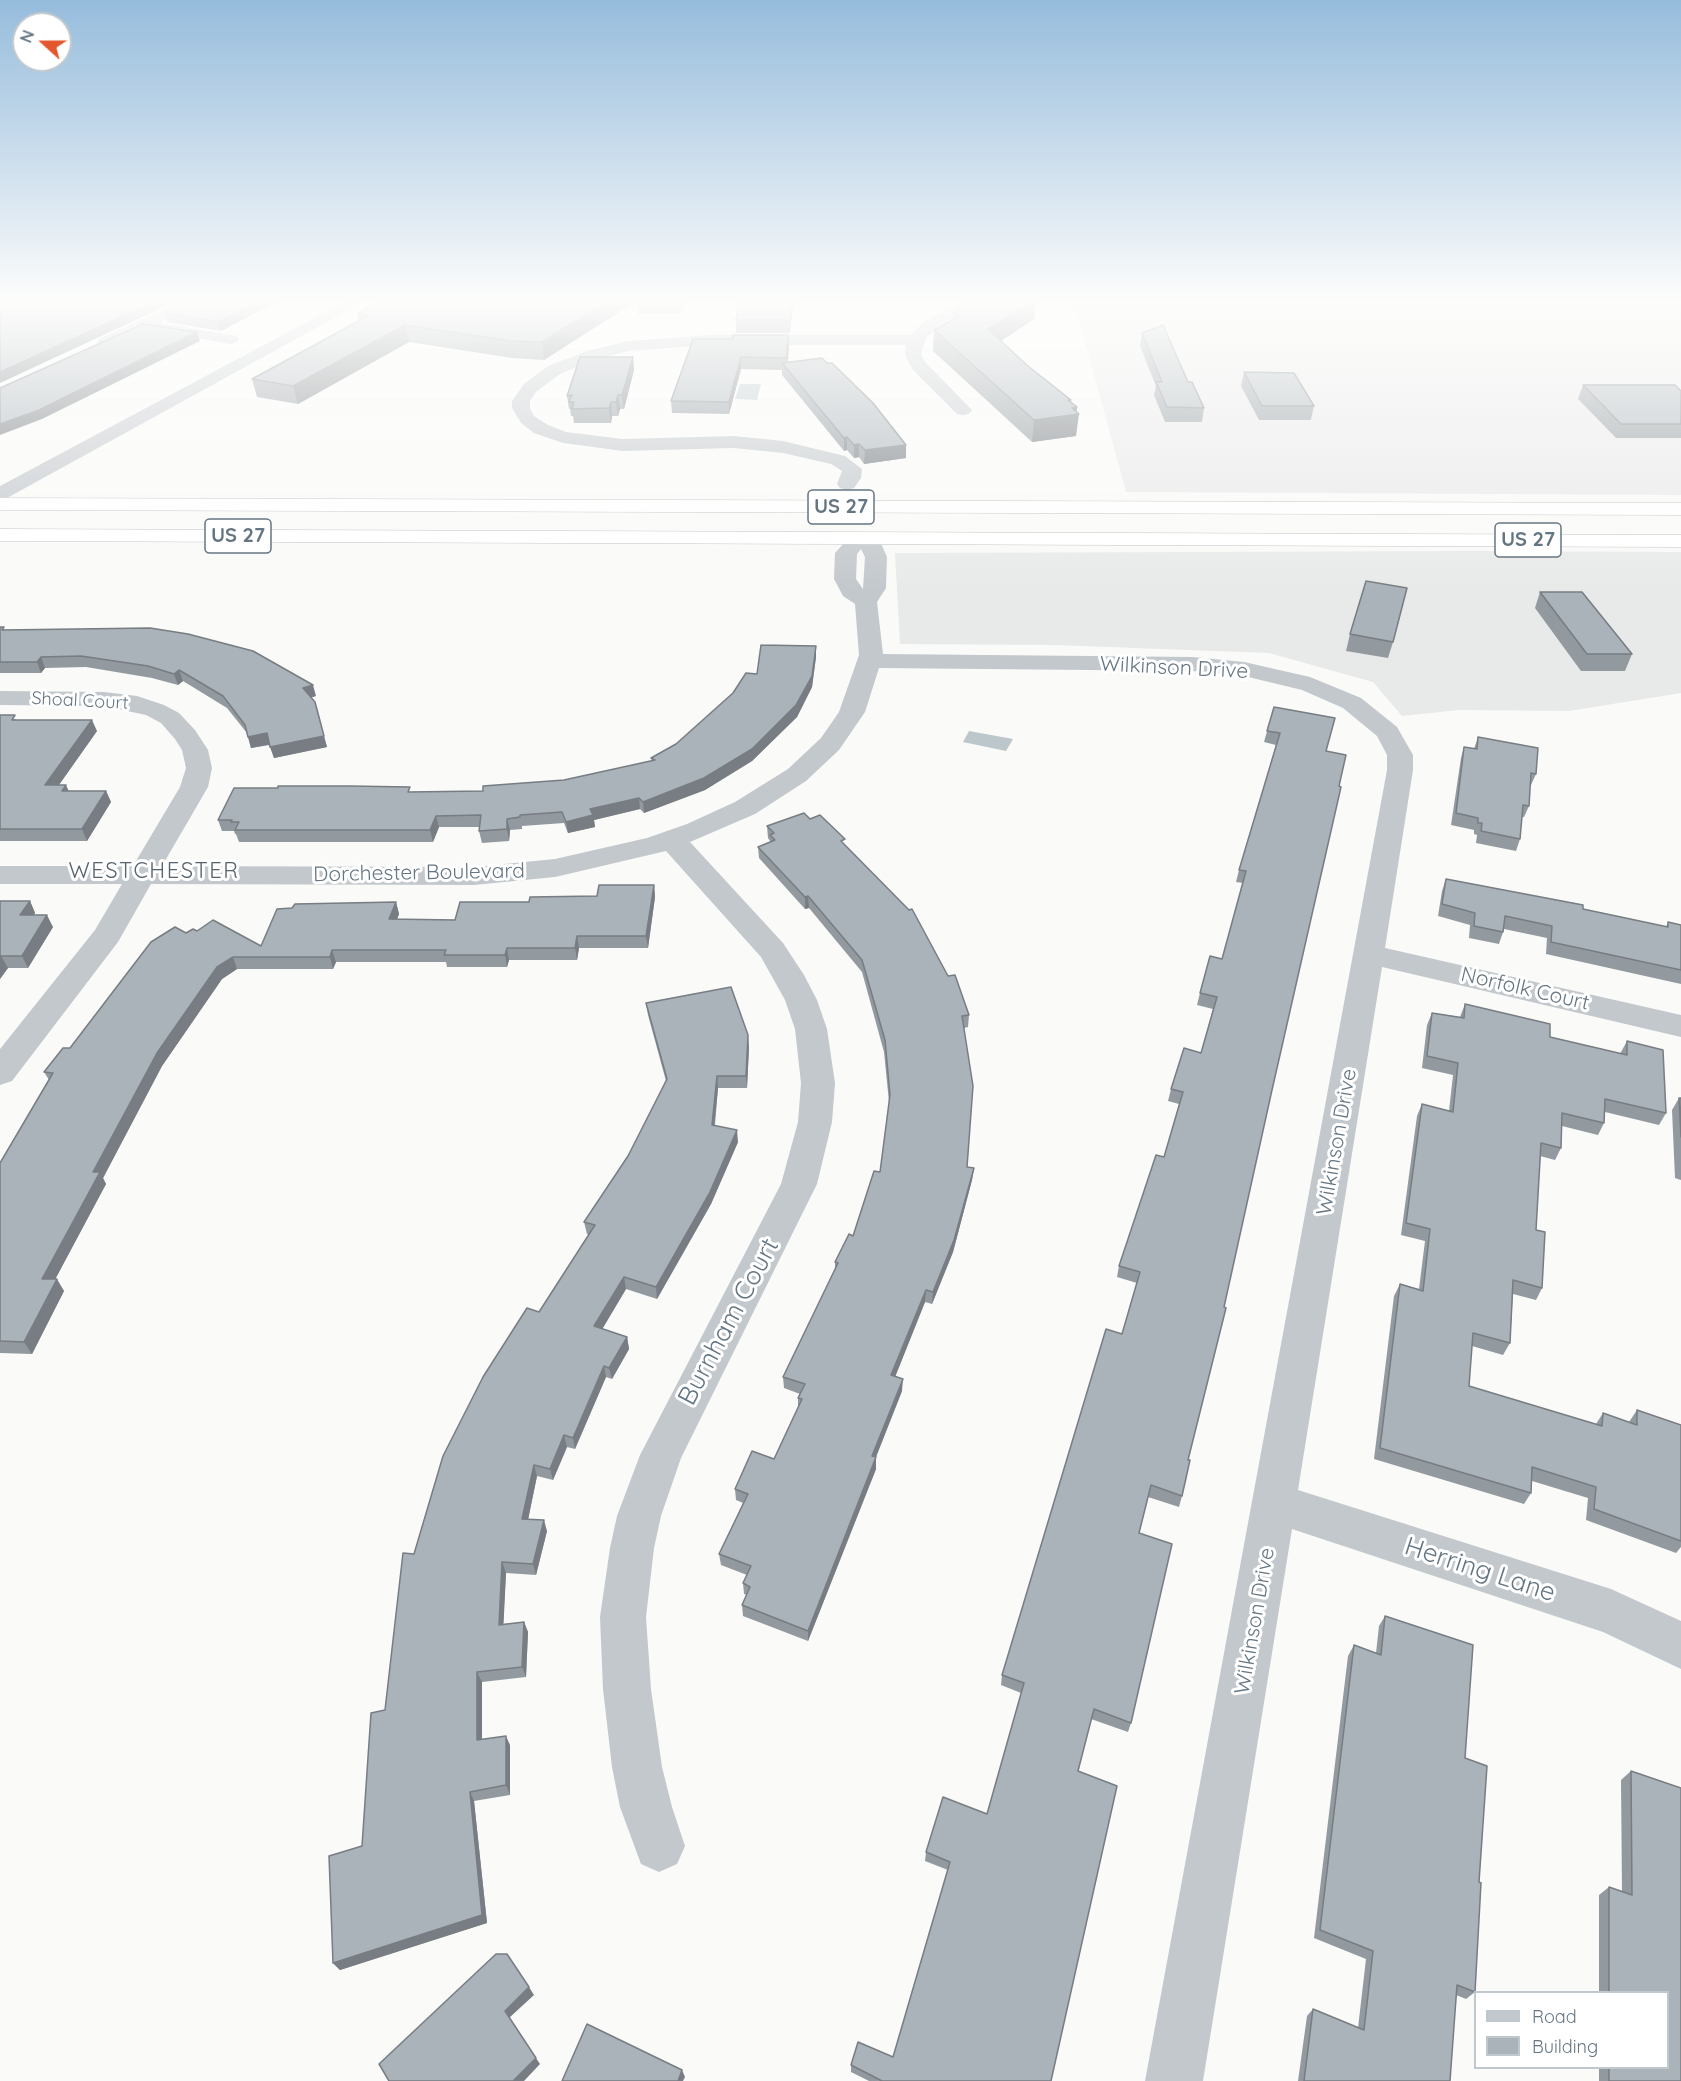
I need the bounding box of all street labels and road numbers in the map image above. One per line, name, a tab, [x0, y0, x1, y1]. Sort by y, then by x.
road number: US 27	[808, 490, 874, 524]
road number: US 27	[205, 519, 271, 553]
road number: US 27	[1495, 523, 1561, 557]
street label: Wilkinson Drive	[1099, 652, 1249, 684]
street label: Shoal Court	[31, 688, 129, 714]
street label: Dorchester Boulevard	[313, 859, 525, 887]
street label: Norfolk Court	[1458, 962, 1592, 1016]
street label: Wilkinson Drive	[1312, 1067, 1362, 1217]
street label: Burnham Court	[672, 1233, 786, 1411]
street label: Herring Lane	[1401, 1531, 1559, 1609]
street label: Wilkinson Drive	[1230, 1546, 1280, 1696]

